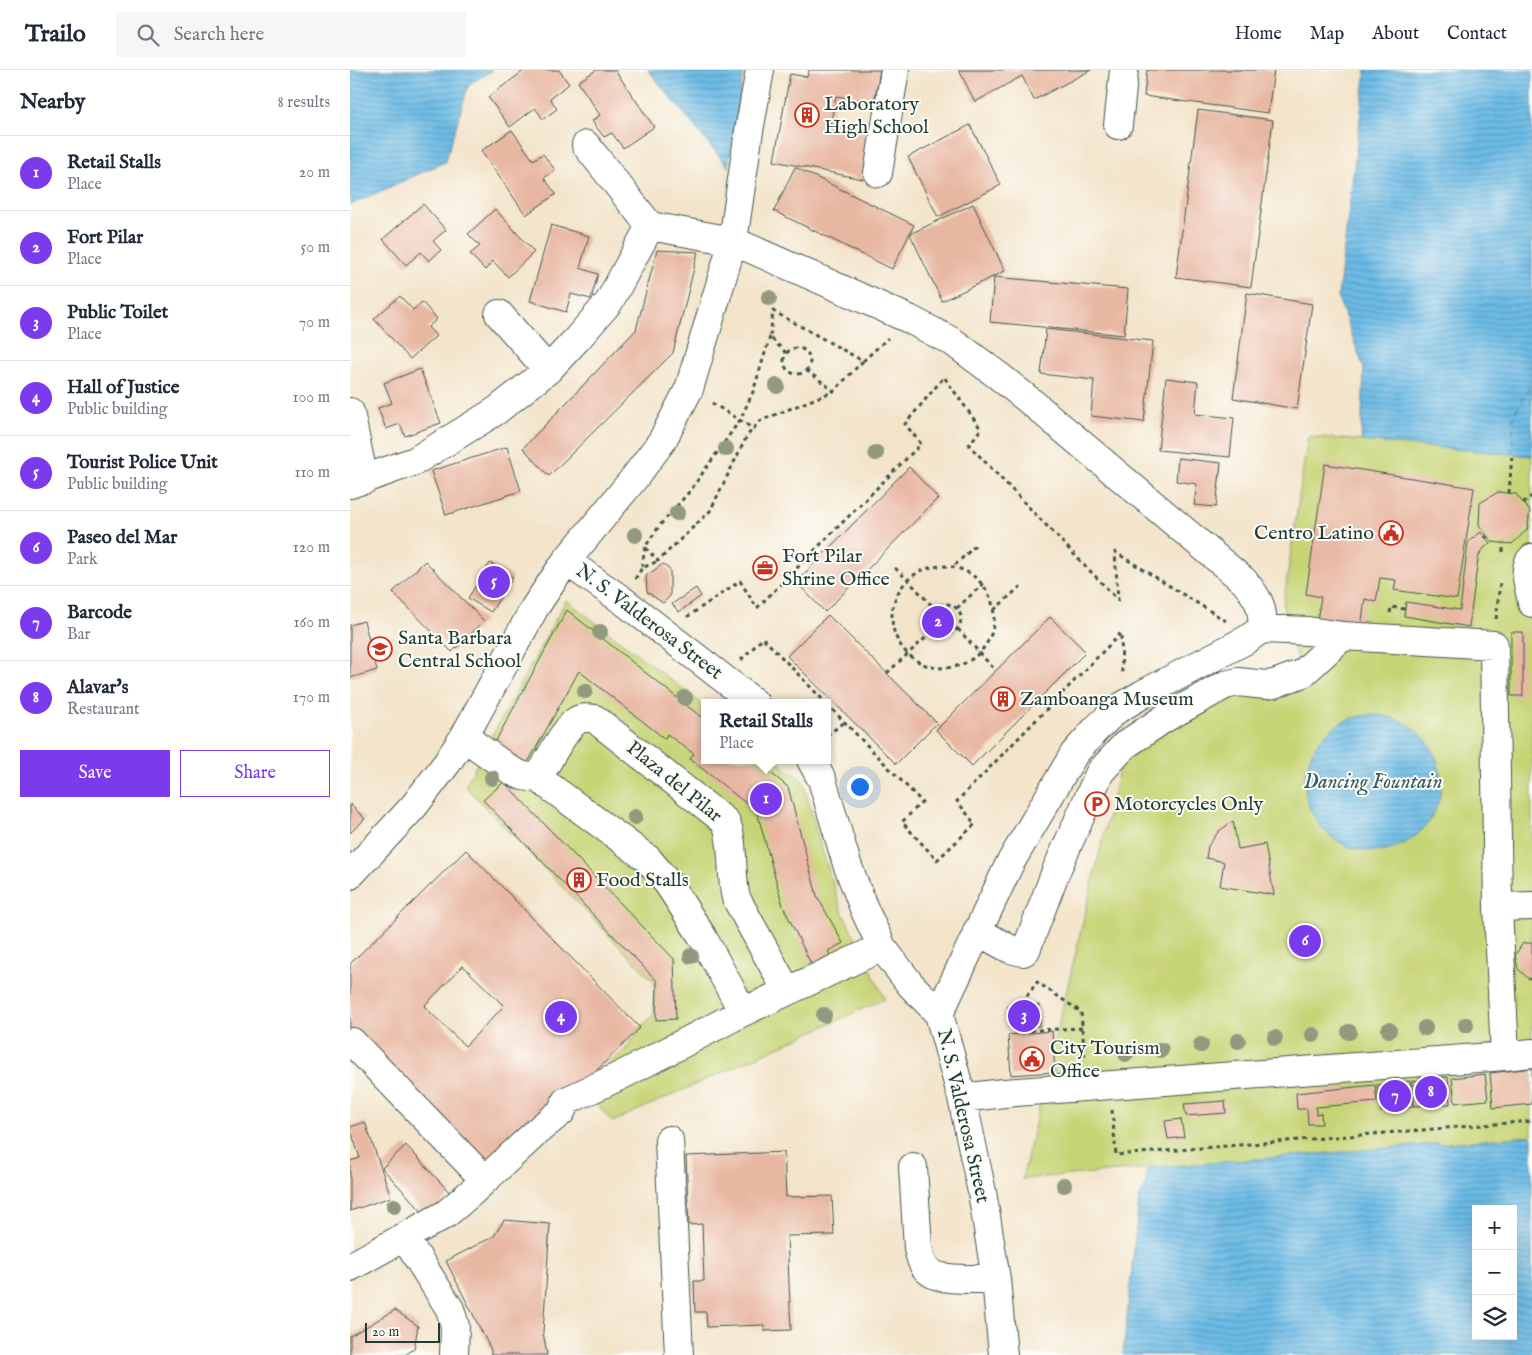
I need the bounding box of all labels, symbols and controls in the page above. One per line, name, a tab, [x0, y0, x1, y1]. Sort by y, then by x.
search box	[116, 12, 466, 57]
text: Trailo	[25, 19, 86, 50]
icon: search	[134, 21, 162, 49]
text: Search here	[174, 23, 264, 47]
text: Home	[1235, 23, 1282, 46]
text: Map	[1310, 23, 1344, 46]
text: About	[1372, 23, 1419, 46]
text: Contact	[1447, 23, 1507, 46]
text: Nearby	[20, 89, 85, 116]
place label: Laboratory High School	[824, 92, 929, 140]
text: 8 results	[278, 93, 330, 113]
building icon: Laboratory High School	[794, 102, 820, 128]
text: Retail Stalls	[67, 151, 161, 175]
text: 1	[33, 163, 39, 183]
text: 20 m	[299, 163, 330, 183]
text: Place	[67, 175, 102, 195]
text: Fort Pilar	[67, 226, 143, 250]
text: 2	[32, 238, 40, 258]
text: 50 m	[301, 238, 330, 258]
text: Place	[67, 250, 102, 270]
text: Public Toilet	[67, 301, 168, 325]
text: 3	[33, 313, 39, 333]
text: 70 m	[299, 313, 330, 333]
text: Place	[67, 325, 102, 345]
text: Hall of Justice	[67, 376, 180, 400]
text: 4	[32, 388, 40, 408]
text: 100 m	[293, 388, 330, 408]
text: Public building	[67, 400, 167, 420]
text: Tourist Police Unit	[67, 451, 218, 475]
text: 5	[33, 463, 39, 483]
text: 110 m	[294, 463, 330, 483]
text: Public building	[67, 475, 167, 495]
public building icon: Centro Latino	[1378, 520, 1404, 546]
place label: Centro Latino	[1254, 521, 1374, 546]
text: Paseo del Mar	[67, 526, 177, 550]
text: 6	[33, 538, 39, 558]
text: 120 m	[293, 538, 330, 558]
place label: Fort Pilar Shrine Office	[782, 544, 890, 592]
text: Park	[67, 550, 97, 570]
office icon: Fort Pilar Shrine Office	[752, 555, 778, 581]
street label: N. S. Valderosa Street	[570, 559, 728, 686]
pin: 5	[478, 563, 510, 601]
text: Barcode	[67, 601, 132, 625]
pin: 2	[922, 603, 954, 641]
text: 7	[32, 613, 40, 633]
text: 160 m	[294, 613, 330, 633]
text: Bar	[67, 625, 90, 645]
place label: Santa Barbara Central School	[398, 626, 522, 674]
school or university icon: Santa Barbara Central School	[367, 636, 393, 662]
text: Alavar's	[67, 676, 128, 700]
building icon: Zamboanga Museum	[990, 686, 1016, 712]
place label: Zamboanga Museum	[1020, 687, 1194, 712]
text: 8	[33, 688, 39, 708]
text: 170 m	[293, 688, 330, 708]
popup	[701, 699, 831, 764]
text: Restaurant	[67, 700, 140, 720]
text: Retail Stalls	[719, 710, 813, 734]
text: Place	[719, 734, 754, 754]
street label: Plaza del Pilar	[621, 736, 727, 829]
button: Save	[20, 750, 170, 797]
button: Share	[180, 750, 330, 797]
water label: Dancing Fountain	[1304, 769, 1442, 796]
your location	[847, 774, 873, 800]
pin: 1	[750, 780, 782, 818]
parking icon: Motorcycles Only	[1084, 791, 1110, 817]
place label: Motorcycles Only	[1114, 792, 1263, 817]
building icon: Food Stalls	[566, 867, 592, 893]
place label: Food Stalls	[596, 868, 689, 893]
pin: 6	[1289, 922, 1321, 960]
pin: 3	[1008, 997, 1040, 1035]
pin: 4	[545, 998, 577, 1036]
street label: N. S. Valderosa Street	[931, 1027, 995, 1206]
place label: City Tourism Office	[1050, 1036, 1160, 1084]
public building icon: City Tourism Office	[1019, 1046, 1045, 1072]
pin: 8	[1415, 1073, 1447, 1111]
pin: 7	[1379, 1077, 1411, 1115]
map controls	[1472, 1205, 1517, 1340]
button: +	[1472, 1205, 1517, 1250]
button: −	[1472, 1250, 1517, 1295]
button: layers	[1472, 1295, 1517, 1340]
scale bar	[365, 1320, 440, 1343]
text: 20 m	[372, 1323, 399, 1341]

